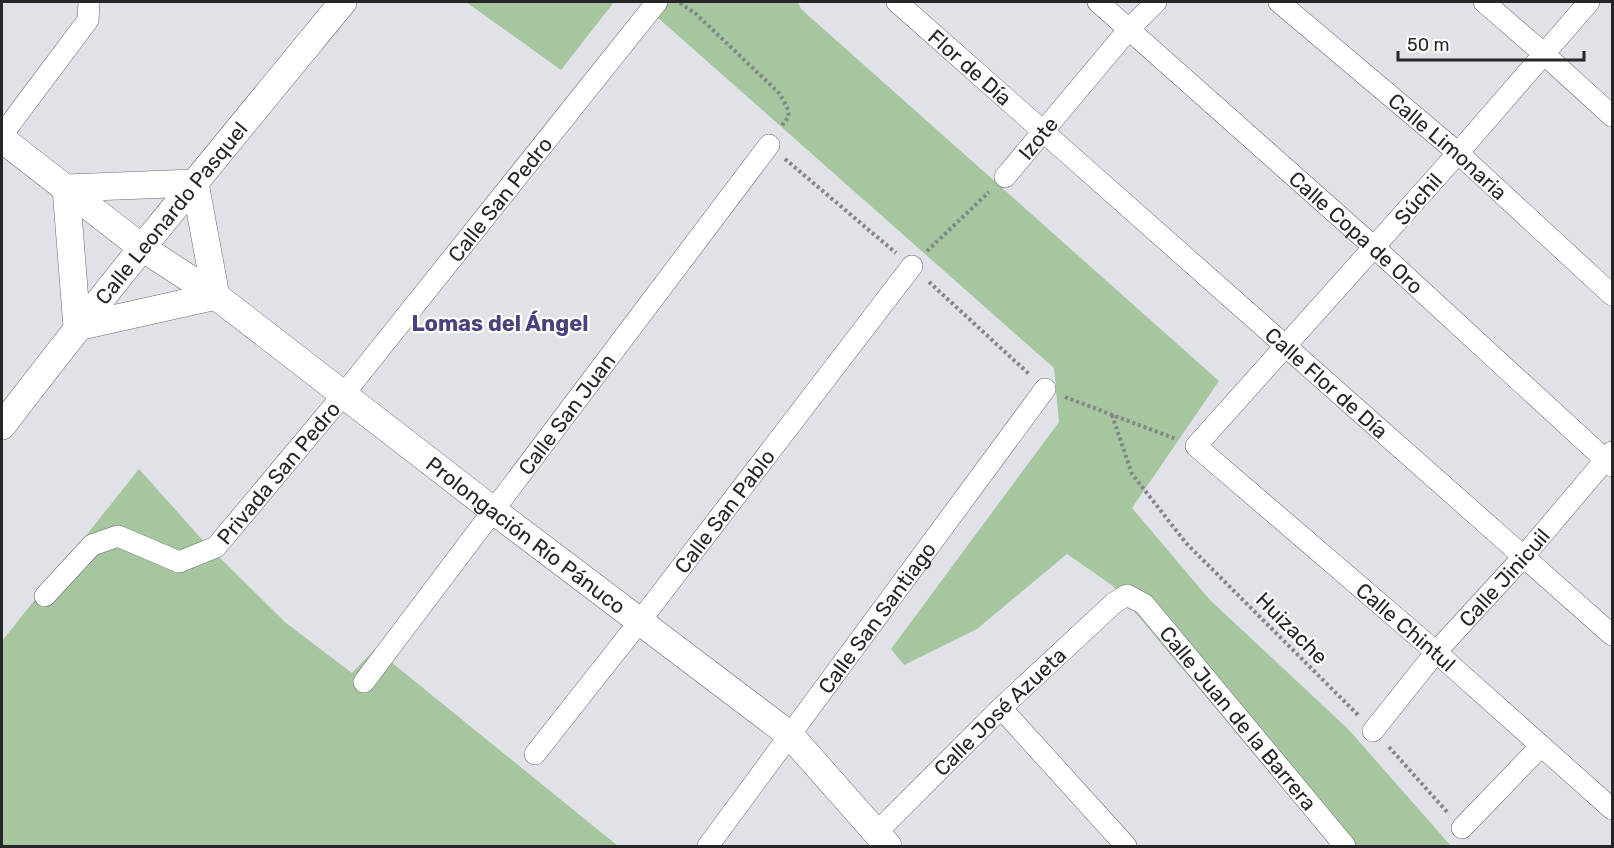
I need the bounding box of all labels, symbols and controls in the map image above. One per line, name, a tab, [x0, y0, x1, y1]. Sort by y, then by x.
street label: Flor de Día	[924, 24, 1017, 110]
scale bar	[1398, 24, 1584, 62]
text: 50 m	[1407, 34, 1450, 56]
street label: Calle Limonaria	[1384, 87, 1512, 205]
street label: Izote	[1013, 111, 1063, 164]
street label: Calle Leonardo Pasquel	[90, 116, 252, 309]
street label: Calle San Pedro	[442, 132, 557, 267]
street label: Calle Copa de Oro	[1284, 165, 1429, 299]
street label: Súchil	[1389, 168, 1447, 230]
district label: Lomas del Ángel	[411, 310, 589, 337]
street label: Calle Flor de Día	[1260, 322, 1393, 443]
street label: Calle San Juan	[513, 348, 620, 479]
street label: Privada San Pedro	[211, 396, 345, 549]
street label: Calle San Pablo	[669, 444, 780, 578]
street label: Prolongación Río Pánuco	[421, 451, 631, 619]
street label: Calle Jinicuil	[1453, 523, 1554, 632]
street label: Calle San Santiago	[812, 537, 941, 698]
street label: Calle Chintul	[1351, 577, 1461, 676]
street label: Huizache	[1251, 587, 1333, 669]
street label: Calle Juan de la Barrera	[1155, 621, 1322, 815]
street label: Calle José Azueta	[928, 642, 1071, 781]

